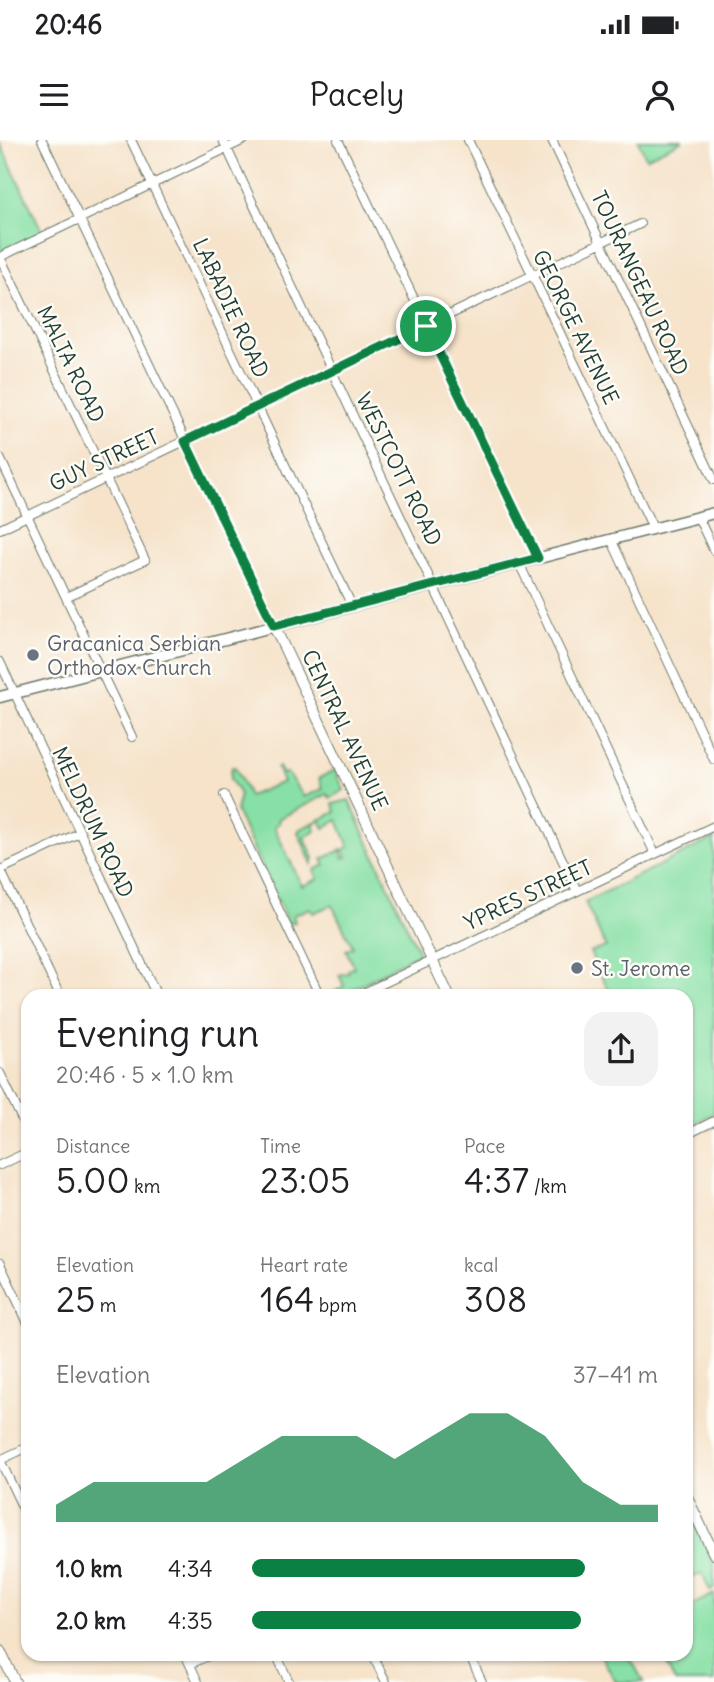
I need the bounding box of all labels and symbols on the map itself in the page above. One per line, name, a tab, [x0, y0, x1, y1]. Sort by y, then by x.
street label: TOURANGEAU ROAD	[585, 186, 695, 380]
street label: LABADIE ROAD	[187, 234, 275, 382]
street label: GEORGE AVENUE	[527, 245, 625, 409]
pin	[396, 296, 456, 356]
street label: MALTA ROAD	[31, 301, 111, 427]
street label: WESTCOTT ROAD	[350, 388, 448, 550]
street label: GUY STREET	[45, 423, 163, 497]
place label: Gracanica Serbian Orthodox Church	[47, 630, 221, 681]
street label: CENTRAL AVENUE	[296, 645, 394, 815]
marker: Gracanica Serbian Orthodox Church	[25, 647, 41, 663]
street label: MELDRUM ROAD	[46, 742, 140, 902]
street label: YPRES STREET	[460, 854, 596, 936]
place label: St. Jerome	[591, 955, 691, 982]
marker: St. Jerome	[569, 960, 585, 976]

